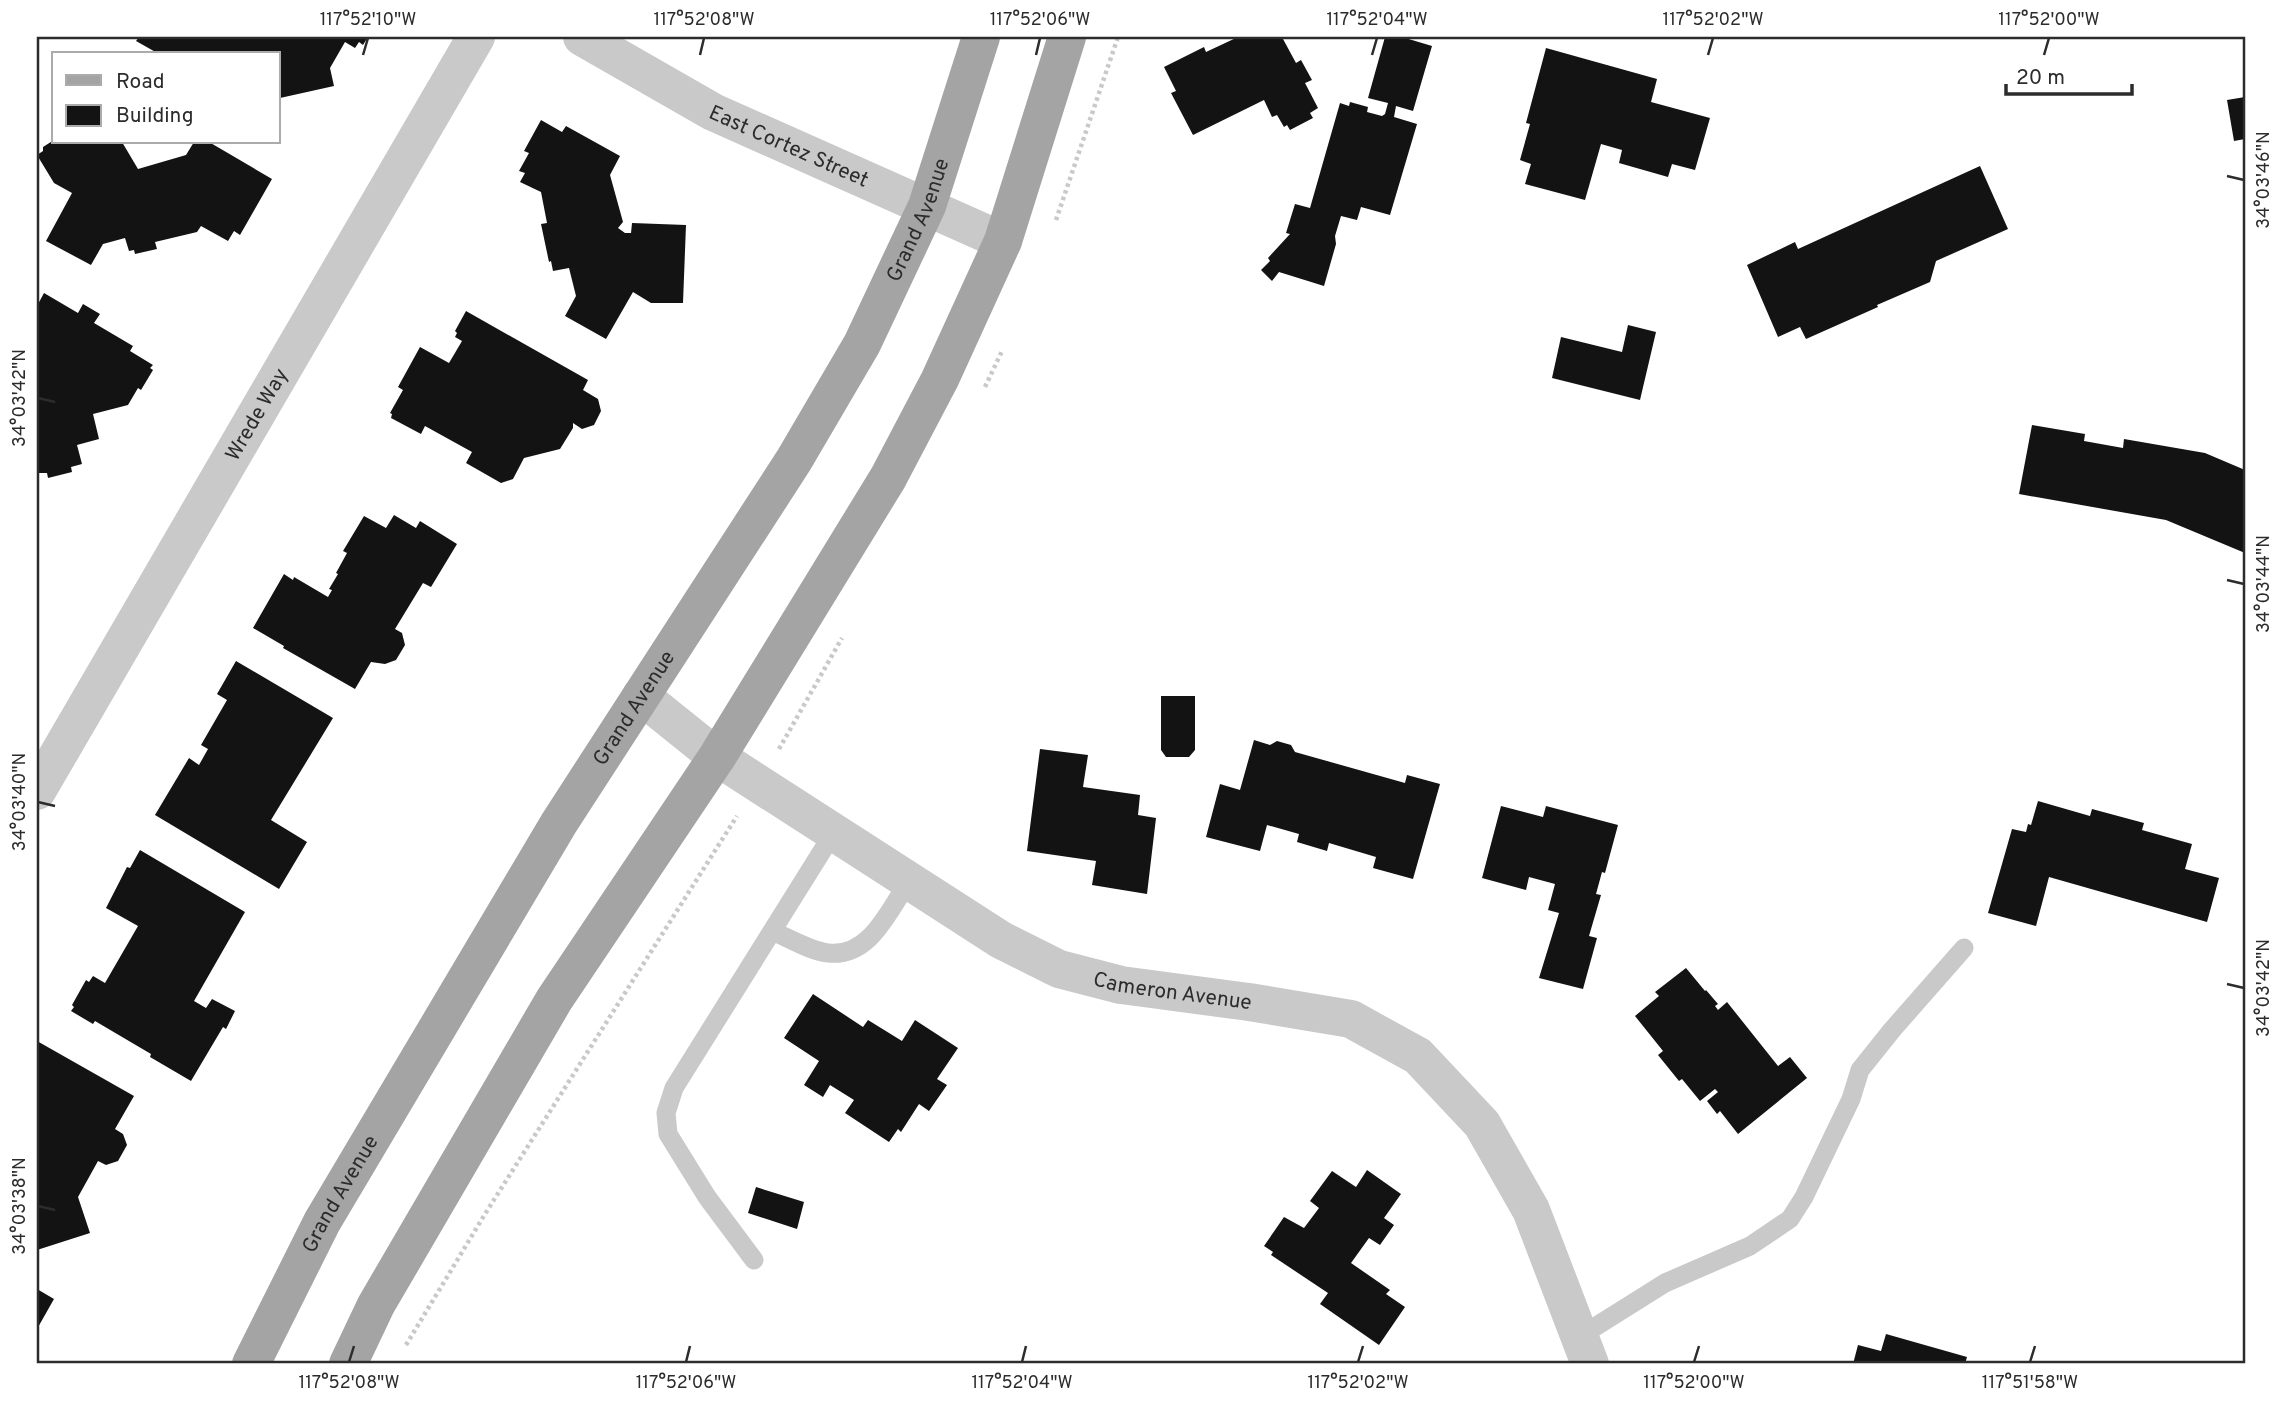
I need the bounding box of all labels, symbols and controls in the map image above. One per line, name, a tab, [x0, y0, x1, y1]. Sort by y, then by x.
text: 117°52'10"W	[320, 9, 416, 32]
text: 117°52'08"W	[654, 9, 755, 32]
text: 117°52'06"W	[990, 9, 1090, 32]
text: 117°52'04"W	[1326, 9, 1428, 32]
text: 117°52'02"W	[1662, 9, 1764, 32]
text: 117°52'00"W	[1998, 9, 2100, 32]
legend	[52, 52, 280, 144]
scale bar	[2006, 52, 2132, 96]
text: 20 m	[2016, 65, 2065, 92]
text: Road	[116, 69, 165, 96]
street label: East Cortez Street	[704, 100, 872, 194]
text: Building	[116, 103, 194, 130]
text: 34°03'46"N	[2253, 131, 2276, 229]
street label: Grand Avenue	[881, 155, 956, 287]
text: 34°03'42"N	[9, 349, 32, 447]
street label: Wrede Way	[220, 364, 295, 466]
text: 34°03'44"N	[2253, 535, 2276, 633]
street label: Grand Avenue	[588, 646, 682, 771]
text: 34°03'40"N	[9, 753, 32, 851]
text: 34°03'42"N	[2253, 939, 2276, 1037]
street label: Cameron Avenue	[1090, 966, 1253, 1017]
street label: Grand Avenue	[297, 1131, 386, 1258]
text: 34°03'38"N	[9, 1157, 32, 1255]
text: 117°52'08"W	[299, 1372, 400, 1395]
text: 117°52'06"W	[636, 1372, 736, 1395]
text: 117°52'04"W	[971, 1372, 1073, 1395]
text: 117°52'02"W	[1307, 1372, 1409, 1395]
text: 117°52'00"W	[1643, 1372, 1745, 1395]
text: 117°51'58"W	[1982, 1372, 2078, 1395]

